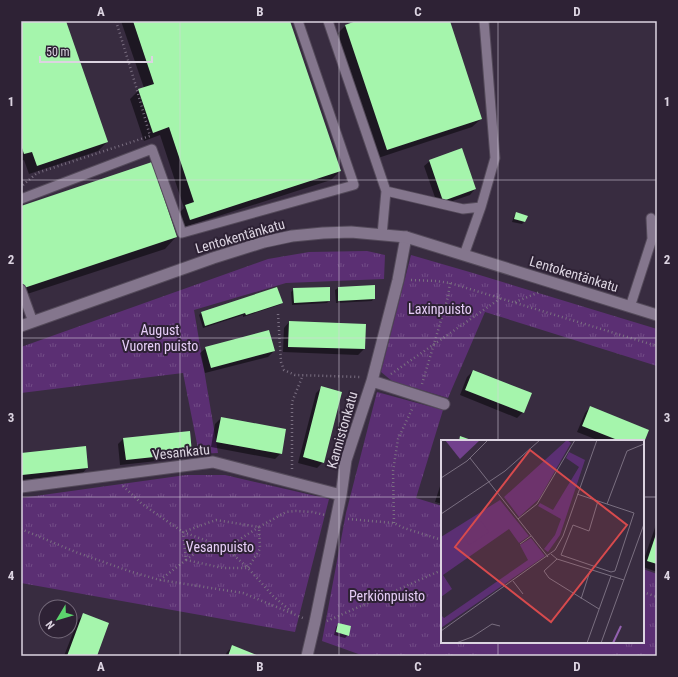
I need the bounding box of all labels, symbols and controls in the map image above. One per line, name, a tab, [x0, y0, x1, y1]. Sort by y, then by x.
text: A	[97, 4, 105, 19]
text: B	[256, 4, 264, 19]
text: C	[414, 4, 422, 19]
text: D	[573, 4, 581, 19]
scale bar	[40, 38, 152, 64]
text: 50 m	[46, 45, 70, 59]
text: 1	[8, 94, 14, 109]
text: 1	[664, 94, 670, 109]
street label: Lentokentänkatu	[194, 216, 286, 256]
text: 2	[8, 252, 15, 267]
text: 2	[664, 252, 671, 267]
street label: Lentokentänkatu	[528, 253, 620, 295]
park label: Laxinpuisto	[408, 301, 472, 317]
park label: August Vuoren puisto	[122, 322, 198, 354]
street label: Kannistonkatu	[323, 390, 361, 470]
text: 3	[8, 410, 14, 425]
text: 3	[664, 410, 670, 425]
inset map	[441, 440, 644, 643]
street label: Vesankatu	[151, 441, 211, 463]
park label: Vesanpuisto	[186, 539, 254, 555]
text: 4	[8, 568, 15, 583]
text: 4	[664, 568, 671, 583]
park label: Perkiönpuisto	[349, 588, 425, 604]
north arrow	[38, 599, 78, 639]
text: N	[43, 618, 58, 632]
text: A	[97, 659, 105, 674]
text: B	[256, 659, 264, 674]
text: C	[414, 659, 422, 674]
text: D	[573, 659, 581, 674]

